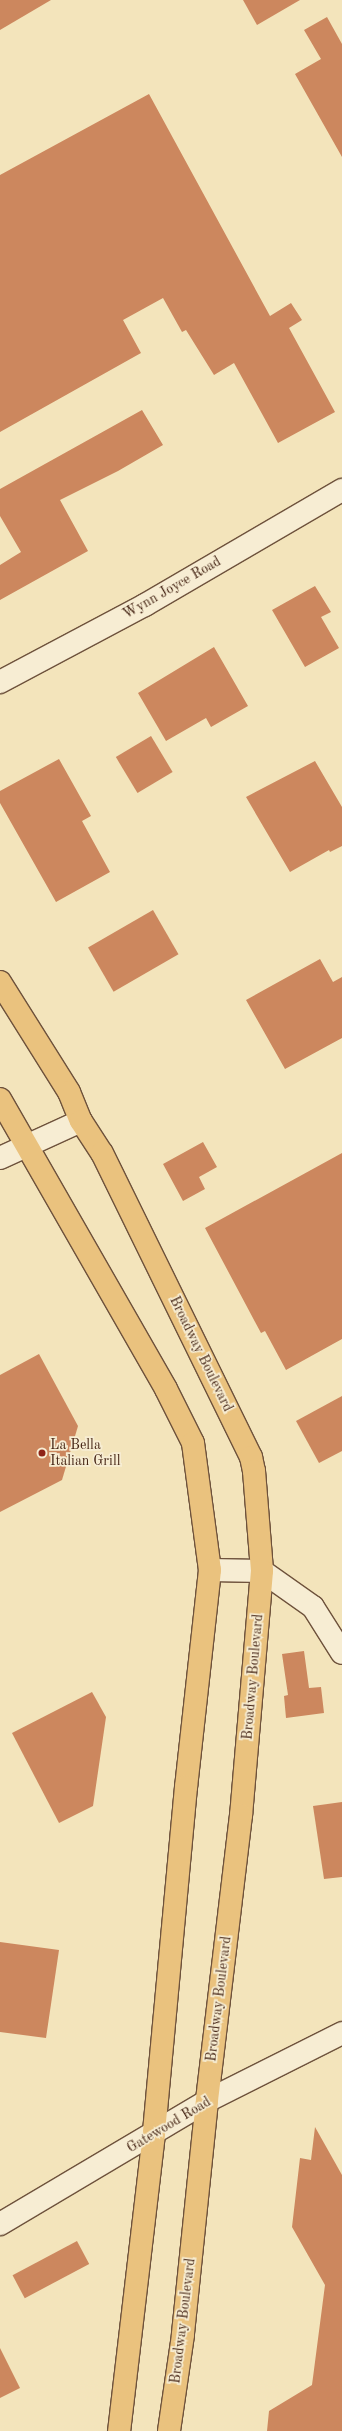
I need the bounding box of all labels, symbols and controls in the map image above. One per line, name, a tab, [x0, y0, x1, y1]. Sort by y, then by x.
street label: Wynn Joyce Road	[120, 553, 224, 623]
street label: Broadway Boulevard	[166, 1294, 236, 1414]
place label: La Bella Italian Grill	[50, 1437, 120, 1470]
marker: La Bella Italian Grill	[37, 1448, 47, 1458]
street label: Broadway Boulevard	[239, 1613, 267, 1741]
street label: Broadway Boulevard	[203, 1935, 235, 2063]
street label: Gatewood Road	[124, 2093, 214, 2157]
street label: Broadway Boulevard	[167, 2257, 199, 2385]

